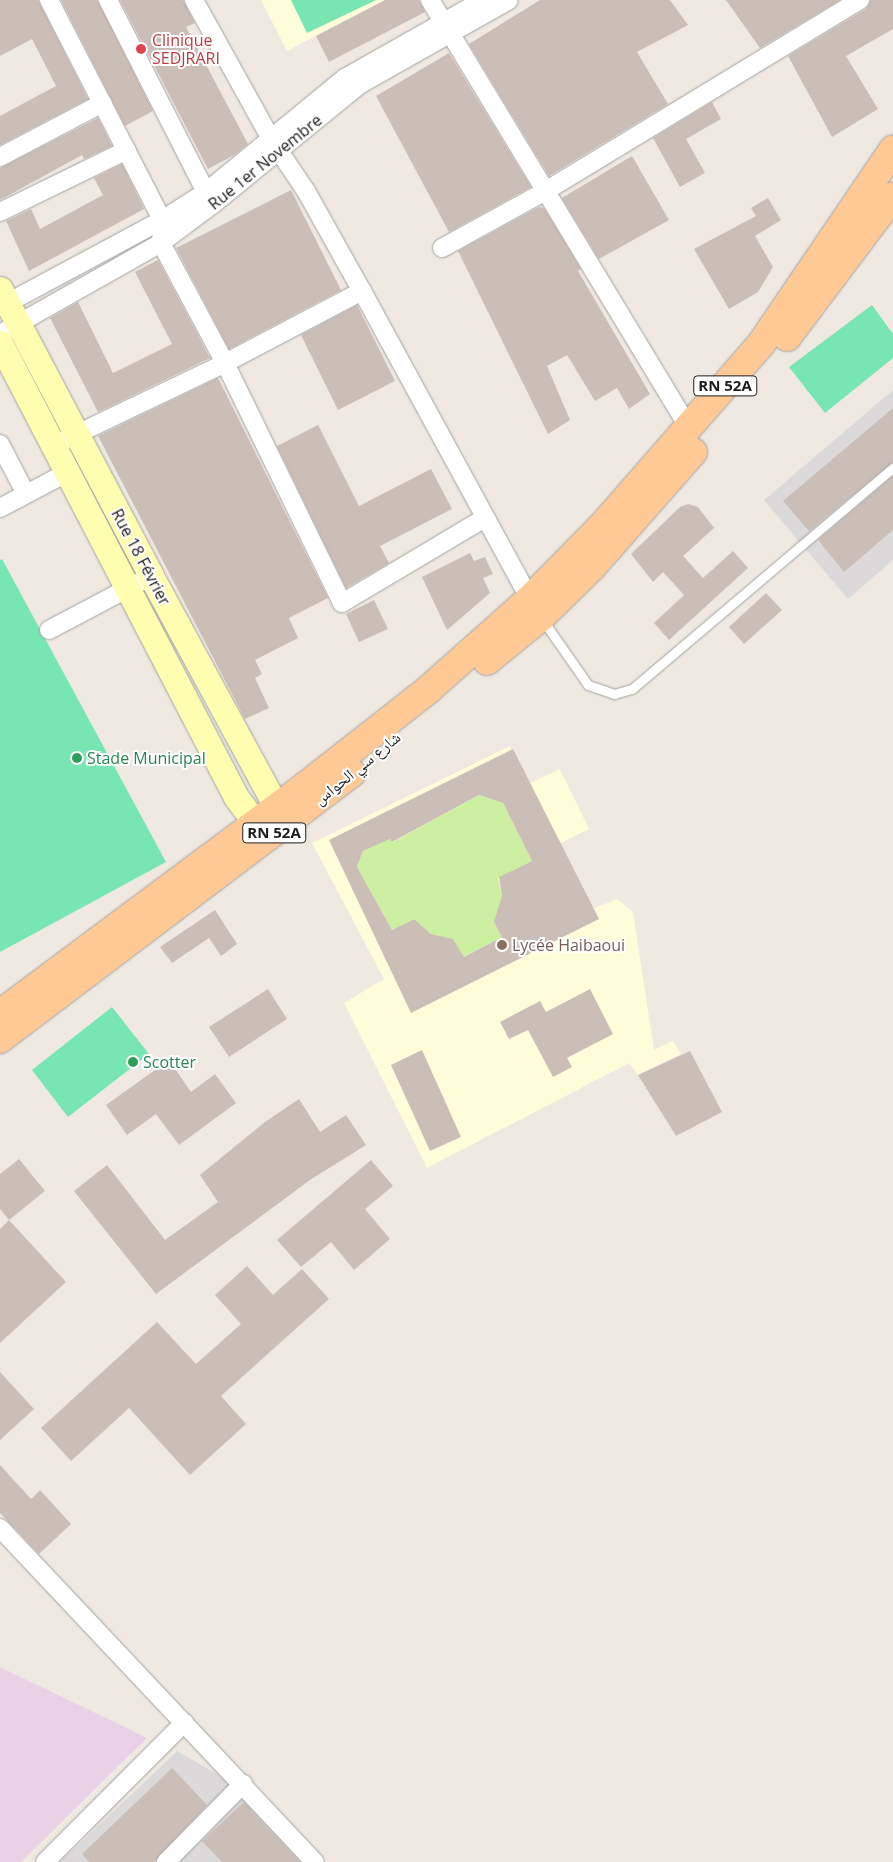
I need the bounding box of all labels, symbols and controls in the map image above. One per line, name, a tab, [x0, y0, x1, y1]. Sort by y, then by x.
place label: Clinique SEDJRARI	[152, 30, 220, 68]
marker: Clinique SEDJRARI	[134, 42, 148, 56]
street label: Rue 1er Novembre	[204, 110, 326, 214]
road number: RN 52A	[692, 374, 758, 398]
street label: Rue 18 Février	[107, 505, 175, 609]
street label: شارع سي الحواس	[310, 727, 404, 809]
place label: Stade Municipal	[87, 748, 206, 768]
marker: Stade Municipal	[71, 752, 83, 764]
road number: RN 52A	[242, 820, 306, 846]
place label: Lycée Haibaoui	[512, 935, 625, 955]
marker: Lycée Haibaoui	[496, 939, 508, 951]
place label: Scotter	[143, 1052, 196, 1072]
marker: Scotter	[127, 1056, 139, 1068]

